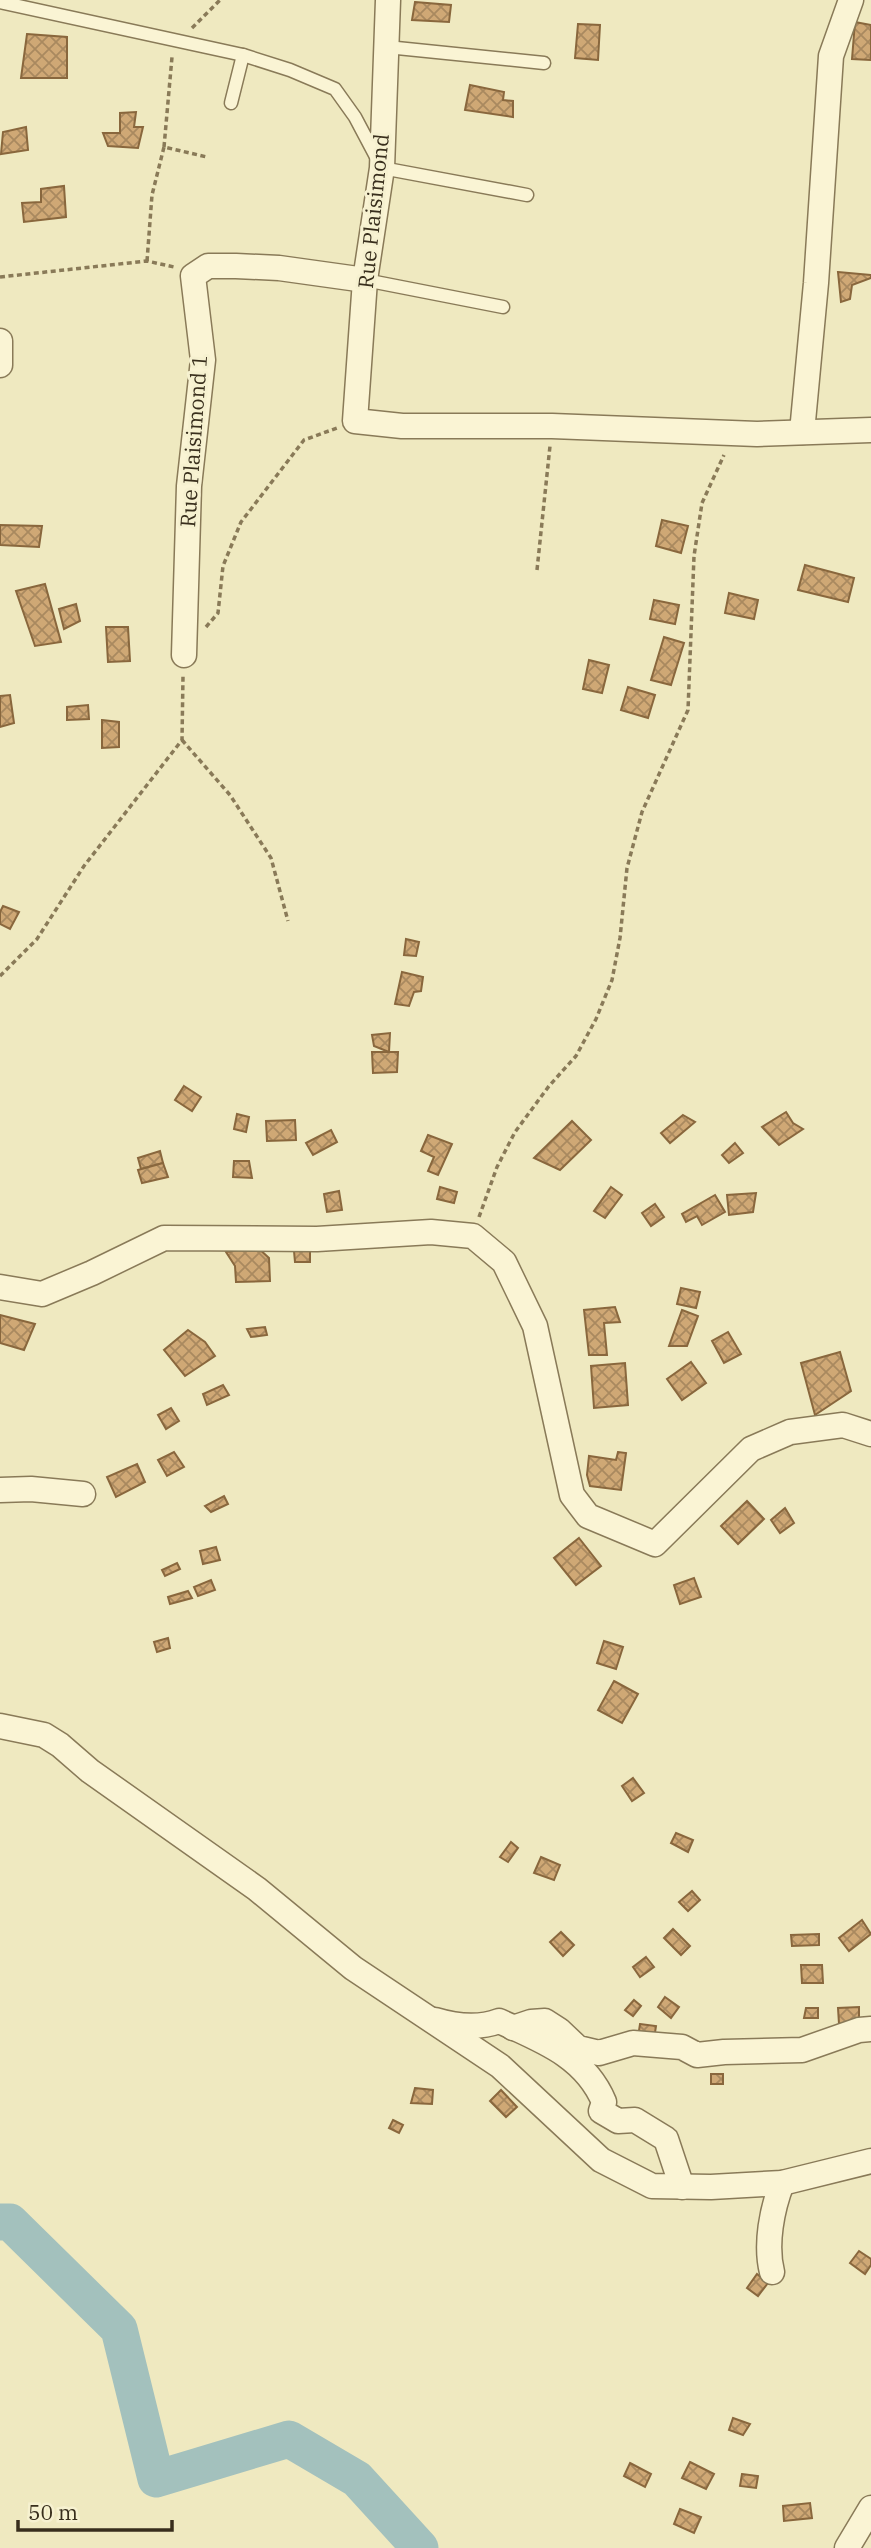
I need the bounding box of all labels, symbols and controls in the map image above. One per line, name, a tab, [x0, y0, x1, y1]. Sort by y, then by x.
street label: Rue Plaisimond	[351, 132, 395, 290]
street label: Rue Plaisimond 1	[173, 354, 213, 528]
scale bar	[18, 2488, 172, 2532]
text: 50 m	[28, 2498, 78, 2526]

